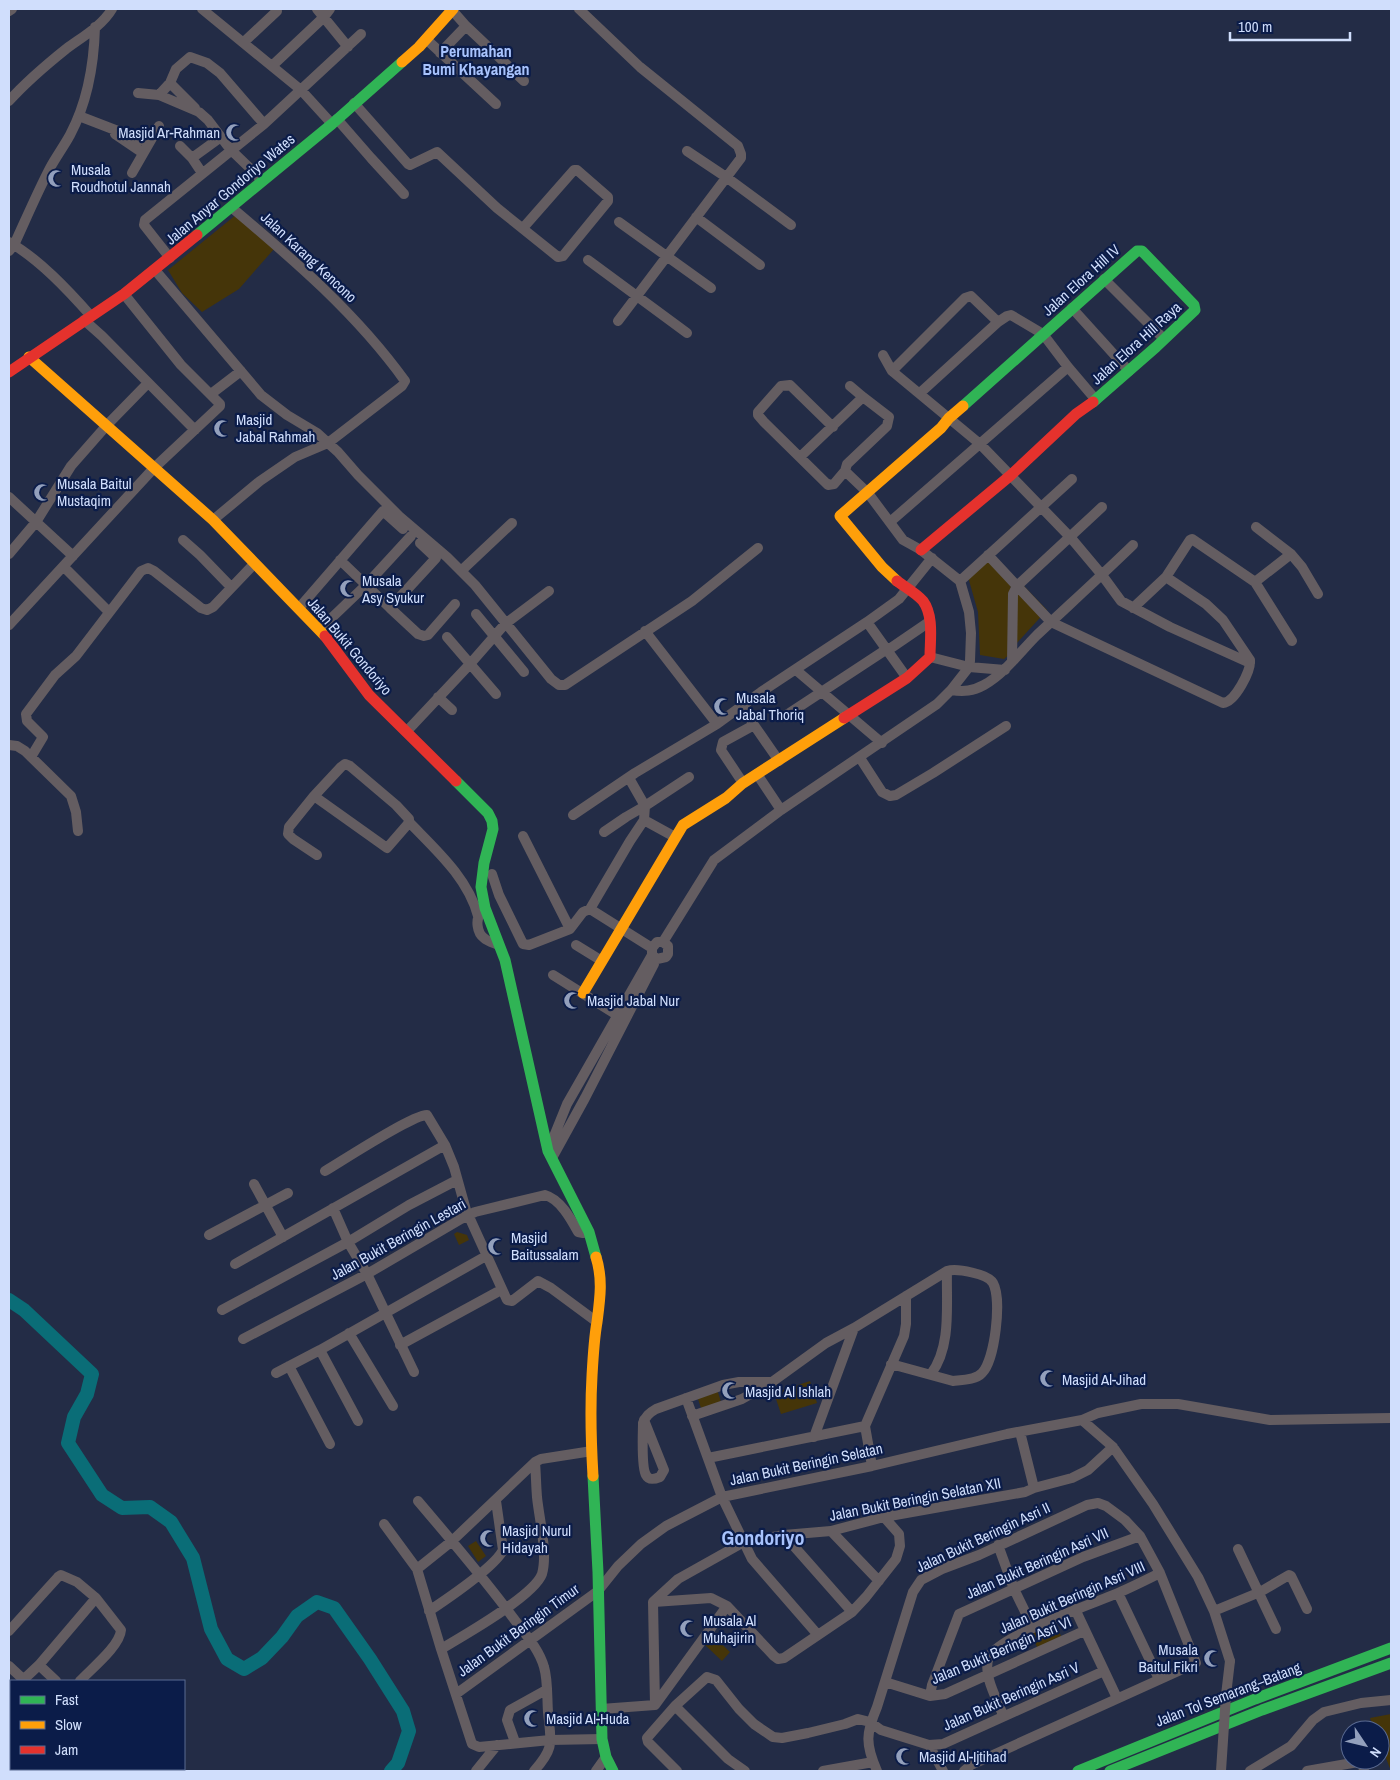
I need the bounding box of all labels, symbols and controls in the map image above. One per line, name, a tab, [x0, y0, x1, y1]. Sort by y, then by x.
scale bar	[1230, 10, 1350, 42]
text: 100 m	[1238, 16, 1272, 37]
district label: Perumahan Bumi Khayangan	[422, 40, 530, 80]
place label: Masjid Ar-Rahman	[118, 122, 220, 143]
mosque icon: Masjid Ar-Rahman	[224, 122, 244, 142]
street label: Jalan Anyar Gondoriyo Wates	[161, 129, 299, 249]
place label: Musala Roudhotul Jannah	[71, 159, 171, 197]
mosque icon: Musala Roudhotul Jannah	[47, 168, 67, 188]
street label: Jalan Karang Kencono	[256, 207, 362, 307]
street label: Jalan Elora Hill IV	[1038, 239, 1125, 321]
street label: Jalan Elora Hill Raya	[1086, 297, 1186, 389]
place label: Masjid Jabal Rahmah	[236, 409, 315, 447]
mosque icon: Masjid Jabal Rahmah	[212, 418, 232, 438]
place label: Musala Baitul Mustaqim	[57, 473, 132, 511]
mosque icon: Musala Baitul Mustaqim	[33, 482, 53, 502]
place label: Musala Asy Syukur	[361, 570, 424, 608]
mosque icon: Musala Asy Syukur	[338, 579, 358, 599]
street label: Jalan Bukit Gondoriyo	[303, 593, 397, 699]
place label: Musala Jabal Thoriq	[736, 687, 804, 725]
mosque icon: Musala Jabal Thoriq	[712, 696, 732, 716]
mosque icon: Masjid Jabal Nur	[563, 990, 583, 1010]
place label: Masjid Jabal Nur	[587, 990, 679, 1011]
street label: Jalan Bukit Beringin Lestari	[327, 1193, 469, 1285]
place label: Masjid Baitussalam	[511, 1227, 579, 1265]
mosque icon: Masjid Baitussalam	[487, 1236, 507, 1256]
mosque icon: Masjid Al-Jihad	[1038, 1369, 1058, 1389]
place label: Masjid Al-Jihad	[1062, 1369, 1146, 1390]
mosque icon: Masjid Al Ishlah	[721, 1381, 741, 1401]
place label: Masjid Al Ishlah	[745, 1381, 831, 1402]
street label: Jalan Bukit Beringin Selatan	[728, 1438, 884, 1490]
street label: Jalan Bukit Beringin Selatan XII	[827, 1472, 1003, 1526]
street label: Jalan Bukit Beringin Asri II	[913, 1497, 1053, 1577]
place label: Masjid Nurul Hidayah	[502, 1520, 571, 1558]
street label: Jalan Bukit Beringin Asri VII	[962, 1522, 1112, 1604]
district label: Gondoriyo	[722, 1524, 804, 1551]
mosque icon: Masjid Nurul Hidayah	[478, 1529, 498, 1549]
street label: Jalan Bukit Beringin Asri VIII	[996, 1555, 1148, 1639]
street label: Jalan Bukit Beringin Timur	[453, 1579, 583, 1681]
place label: Musala Al Muhajirin	[703, 1610, 756, 1648]
street label: Jalan Bukit Beringin Asri VI	[928, 1611, 1074, 1689]
mosque icon: Musala Al Muhajirin	[679, 1619, 699, 1639]
place label: Musala Baitul Fikri	[1139, 1639, 1198, 1677]
mosque icon: Musala Baitul Fikri	[1202, 1648, 1222, 1668]
street label: Jalan Bukit Beringin Asri V	[940, 1656, 1083, 1735]
street label: Jalan Tol Semarang–Batang	[1152, 1656, 1304, 1731]
legend	[10, 1680, 185, 1770]
text: Fast	[55, 1689, 79, 1710]
mosque icon: Masjid Al-Huda	[522, 1708, 542, 1728]
place label: Masjid Al-Huda	[546, 1708, 630, 1729]
text: Slow	[55, 1714, 82, 1735]
north arrow	[1340, 1720, 1390, 1770]
text: Jam	[55, 1739, 78, 1760]
text: N	[1366, 1744, 1385, 1761]
mosque icon: Masjid Al-Ijtihad	[895, 1746, 915, 1766]
place label: Masjid Al-Ijtihad	[919, 1746, 1007, 1767]

